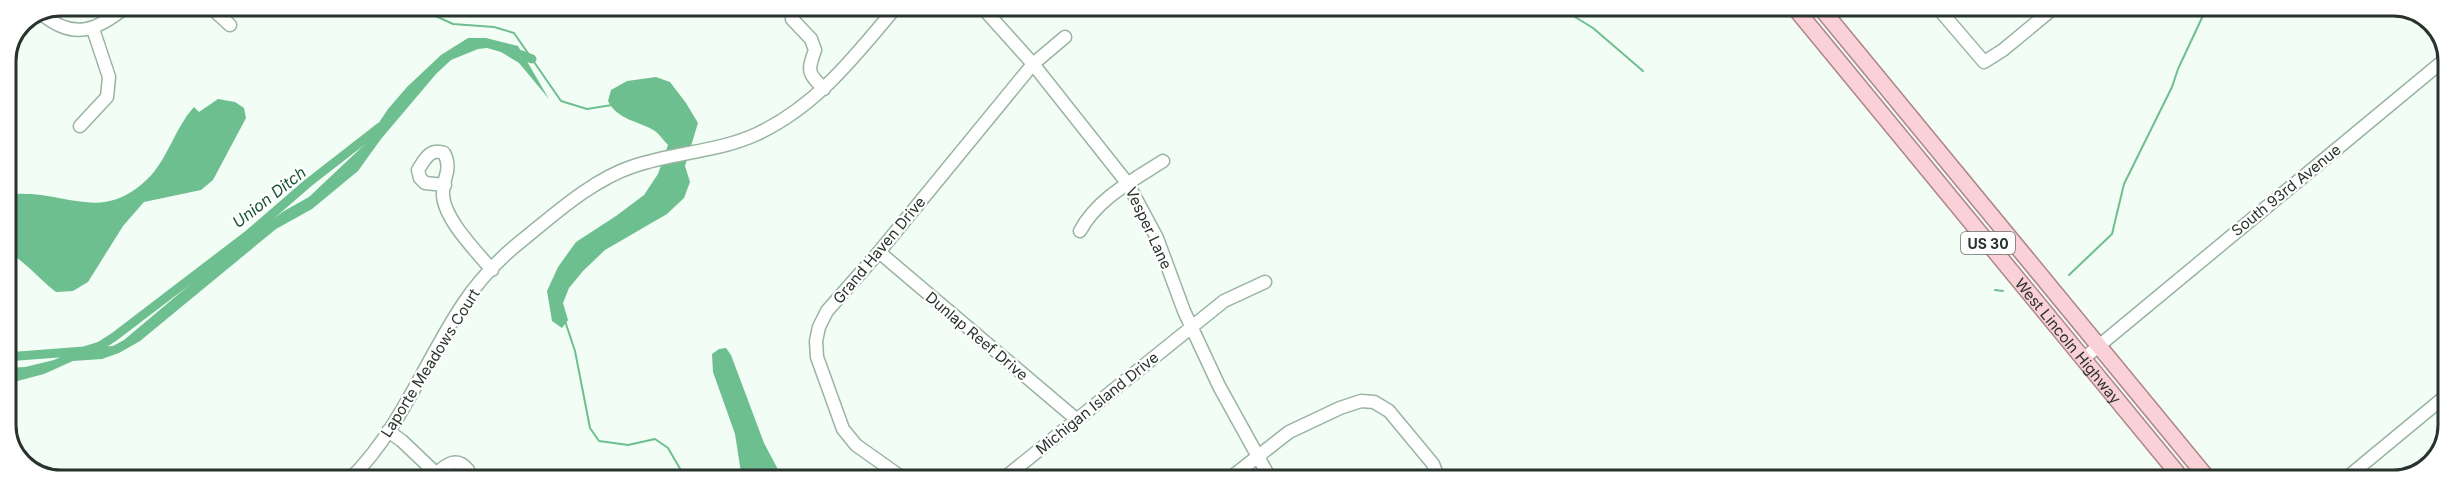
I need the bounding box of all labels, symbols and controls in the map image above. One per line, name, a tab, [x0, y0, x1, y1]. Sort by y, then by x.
street label: South 93rd Avenue	[2227, 140, 2345, 240]
water label: Union Ditch	[228, 162, 310, 232]
street label: Vesper Lane	[1122, 184, 1176, 272]
street label: Grand Haven Drive	[829, 193, 929, 307]
road number: US 30	[1961, 232, 2015, 254]
street label: West Lincoln Highway	[2011, 274, 2126, 408]
street label: Laporte Meadows Court	[377, 285, 484, 441]
street label: Dunlap Reef Drive	[922, 288, 1032, 384]
street label: Michigan Island Drive	[1032, 348, 1162, 458]

